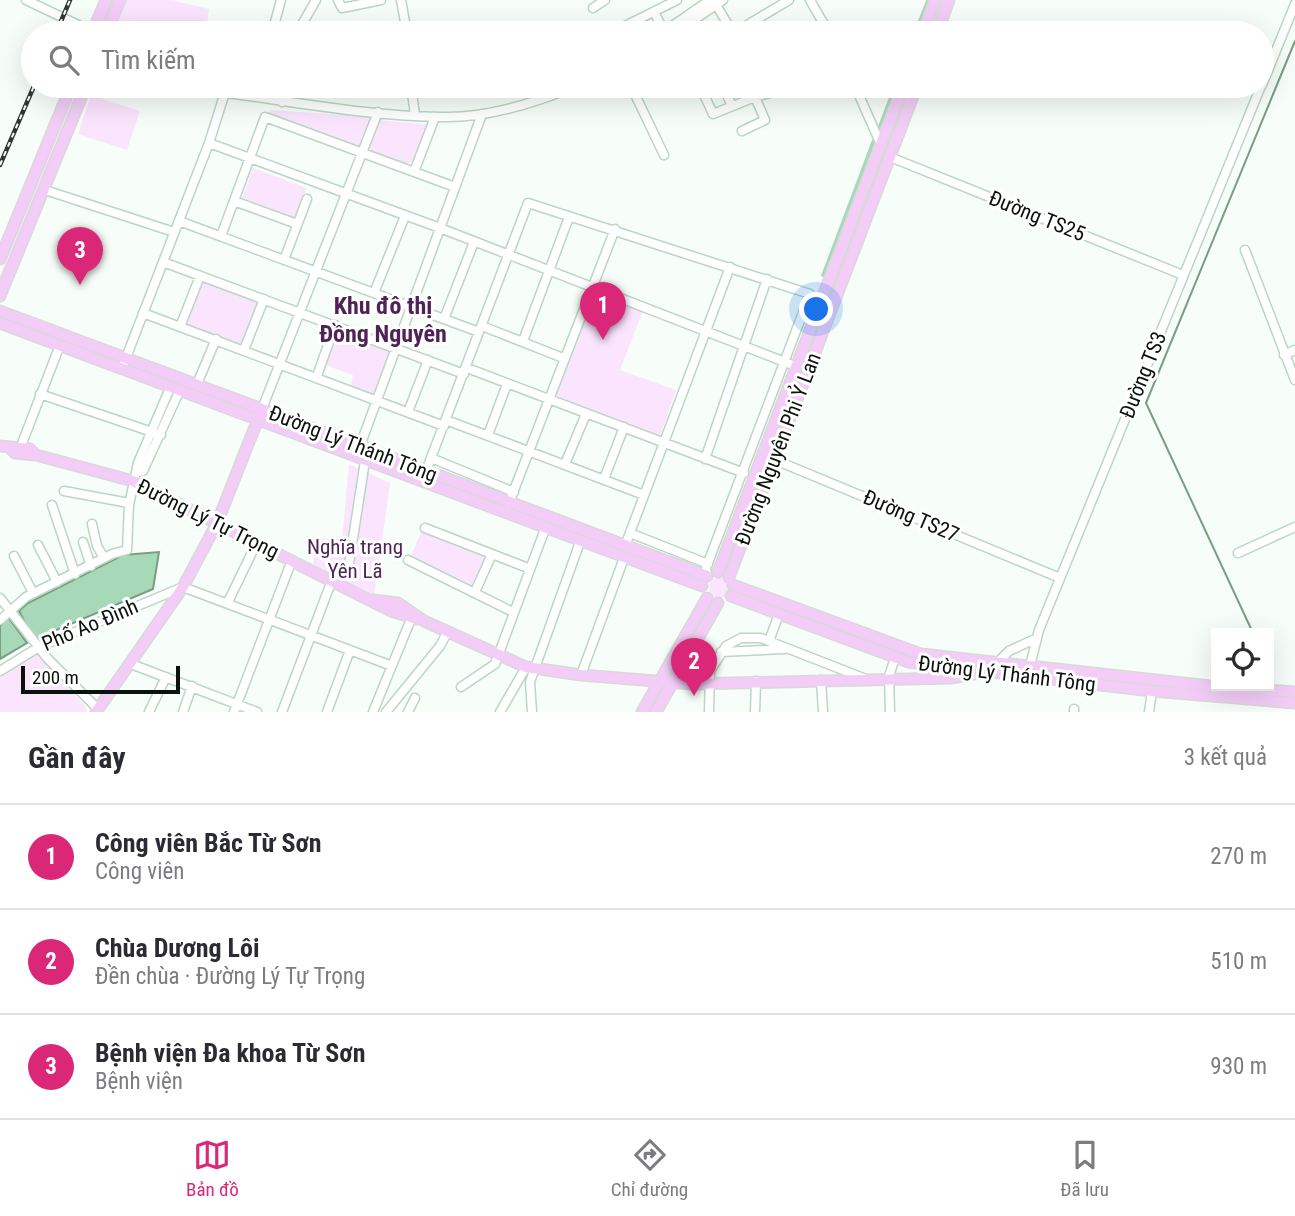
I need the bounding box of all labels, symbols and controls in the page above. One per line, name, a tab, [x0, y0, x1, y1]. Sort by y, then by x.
search box	[21, 21, 1274, 98]
icon: search	[45, 41, 83, 79]
text: Tìm kiếm	[101, 45, 196, 75]
street label: Đường TS25	[985, 186, 1089, 246]
pin: 3	[57, 227, 103, 285]
pin: 1	[580, 282, 626, 340]
district label: Khu đô thị Đồng Nguyên	[319, 292, 447, 348]
your location	[799, 292, 833, 326]
street label: Đường TS3	[1115, 328, 1171, 422]
street label: Đường Nguyên Phi Ỷ Lan	[729, 349, 826, 549]
street label: Đường Lý Thánh Tông	[265, 401, 441, 487]
street label: Đường Lý Tự Trọng	[133, 474, 283, 564]
street label: Đường TS27	[859, 485, 963, 547]
park label: Nghĩa trang Yên Lã	[307, 535, 403, 583]
street label: Phố Ao Đình	[38, 594, 142, 656]
map controls	[1211, 628, 1274, 691]
button: locate	[1211, 628, 1274, 691]
pin: 2	[671, 638, 717, 696]
street label: Đường Lý Thánh Tông	[917, 651, 1097, 697]
scale bar	[21, 663, 180, 695]
text: 200 m	[32, 666, 79, 689]
text: Gần đây	[28, 740, 126, 775]
text: 3 kết quả	[1184, 744, 1267, 771]
text: Công viên Bắc Từ Sơn	[95, 828, 322, 858]
text: 1	[45, 843, 57, 870]
text: 270 m	[1210, 843, 1267, 870]
text: Công viên	[95, 858, 184, 885]
text: Chùa Dương Lôi	[95, 933, 260, 963]
text: 2	[45, 948, 57, 975]
text: 510 m	[1210, 948, 1267, 975]
text: Đền chùa · Đường Lý Tự Trọng	[95, 963, 365, 990]
text: Bệnh viện Đa khoa Từ Sơn	[95, 1038, 366, 1068]
text: 3	[45, 1053, 57, 1080]
text: 930 m	[1210, 1053, 1267, 1080]
text: Bệnh viện	[95, 1068, 183, 1095]
tab: Bản đồ	[186, 1136, 239, 1201]
tab: Chỉ đường	[611, 1136, 688, 1201]
tab: Đã lưu	[1060, 1136, 1109, 1201]

